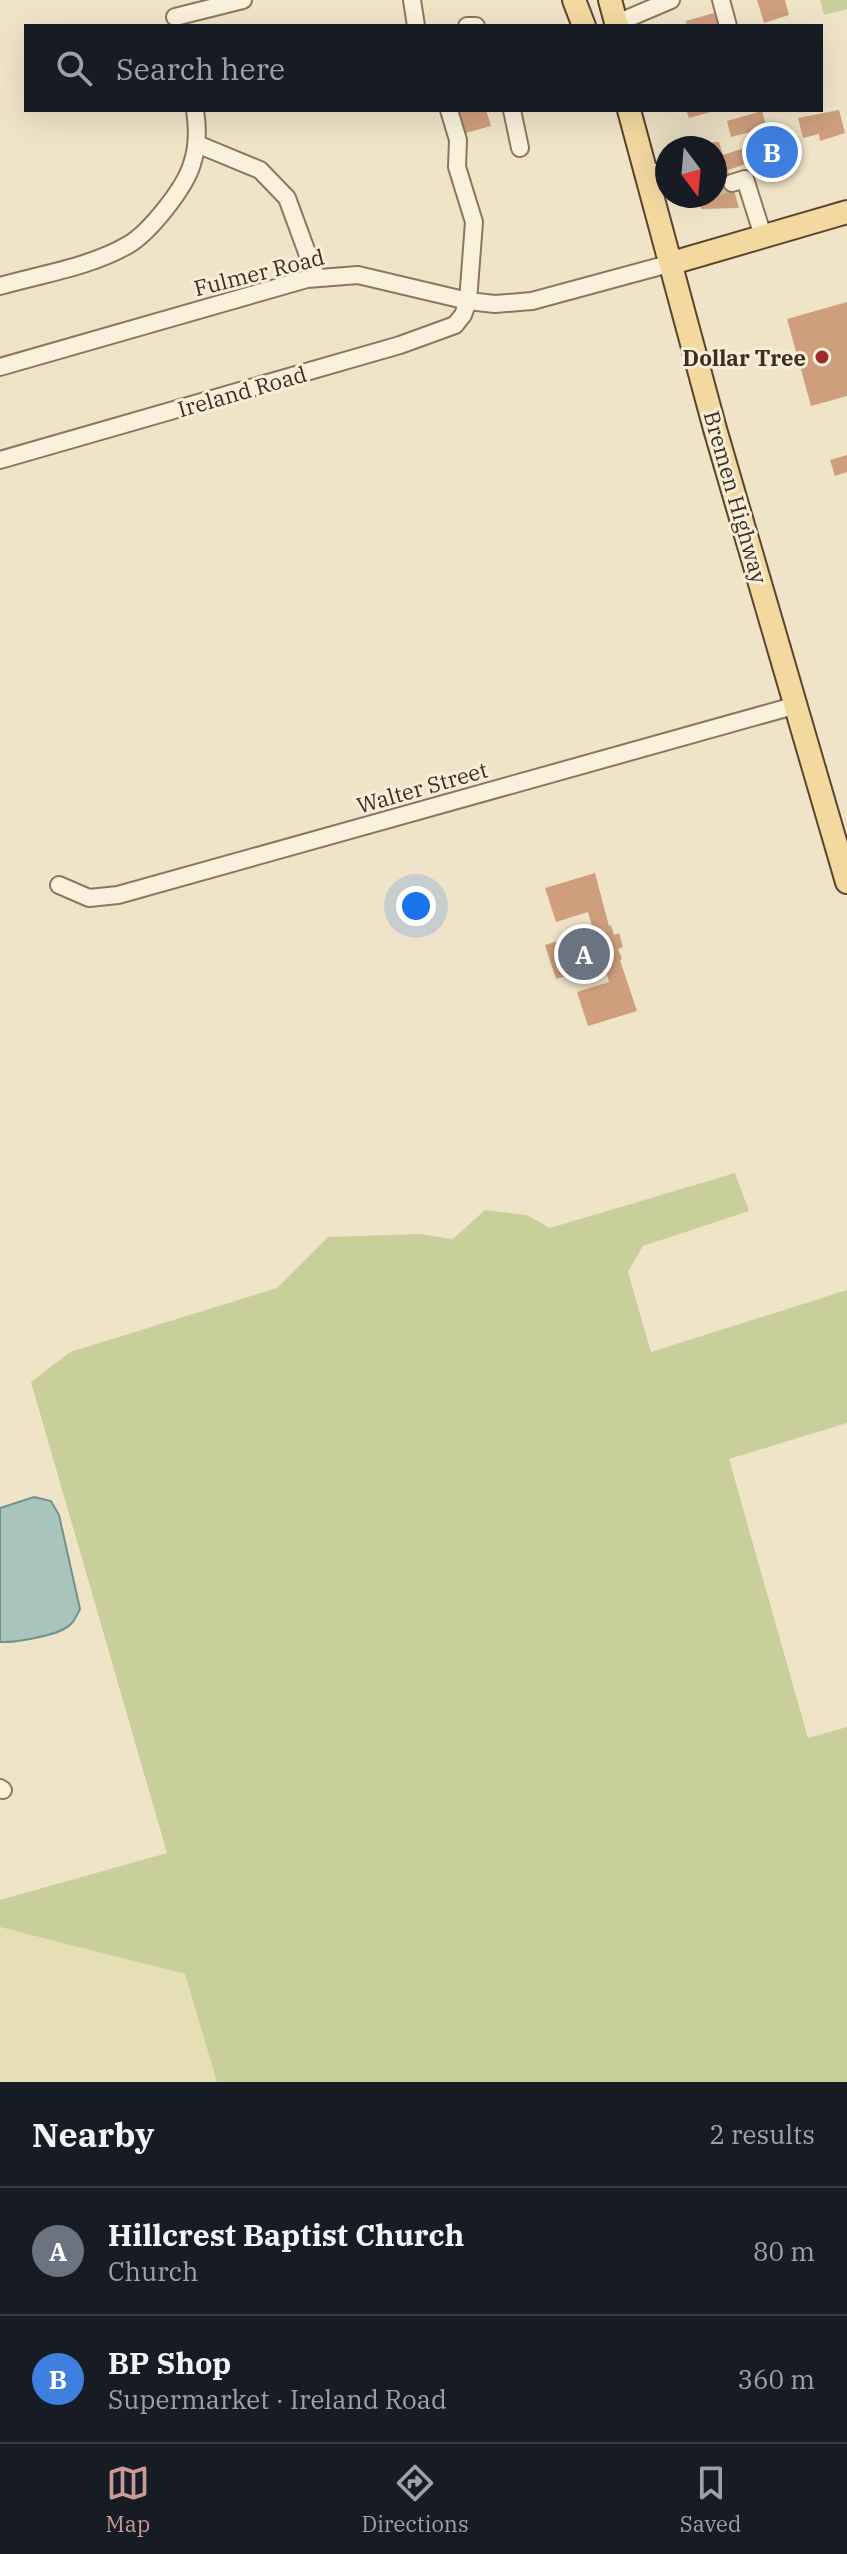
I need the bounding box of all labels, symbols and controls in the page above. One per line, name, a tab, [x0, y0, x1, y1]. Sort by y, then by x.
search box	[24, 24, 823, 112]
icon: search	[52, 46, 96, 90]
text: Search here	[116, 49, 285, 88]
pin: B	[746, 122, 798, 182]
north arrow	[655, 136, 727, 208]
street label: Fulmer Road	[191, 242, 327, 302]
place label: Dollar Tree	[683, 343, 806, 372]
marker: Dollar Tree	[813, 348, 831, 366]
street label: Ireland Road	[174, 359, 310, 423]
street label: Bremen Highway	[697, 407, 775, 587]
street label: Walter Street	[353, 754, 491, 820]
your location	[396, 886, 436, 926]
pin: A	[558, 924, 610, 984]
text: Nearby	[32, 2112, 154, 2156]
text: 2 results	[709, 2117, 815, 2151]
text: Hillcrest Baptist Church	[108, 2215, 464, 2254]
text: A	[49, 2234, 67, 2268]
text: 80 m	[753, 2234, 815, 2268]
text: Church	[108, 2254, 198, 2288]
text: BP Shop	[108, 2343, 231, 2382]
text: B	[49, 2362, 67, 2396]
text: 360 m	[737, 2362, 815, 2396]
text: Supermarket · Ireland Road	[108, 2382, 447, 2416]
tab: Map	[106, 2461, 150, 2538]
tab: Directions	[361, 2461, 469, 2538]
tab: Saved	[680, 2461, 741, 2538]

